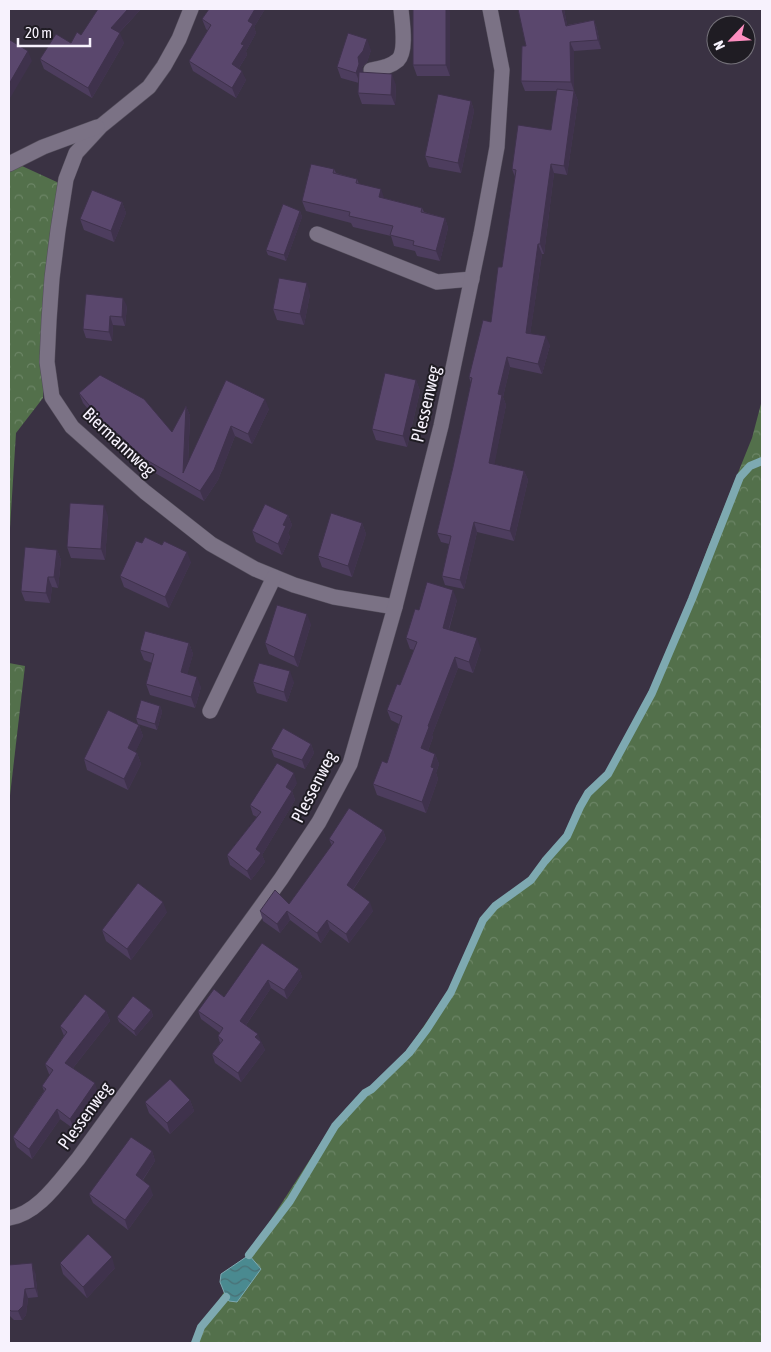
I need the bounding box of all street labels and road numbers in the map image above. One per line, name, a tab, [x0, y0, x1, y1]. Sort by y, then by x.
street label: Plessenweg	[407, 363, 445, 444]
street label: Biermannweg	[79, 403, 160, 481]
street label: Plessenweg	[287, 747, 341, 826]
street label: Plessenweg	[53, 1078, 116, 1153]

